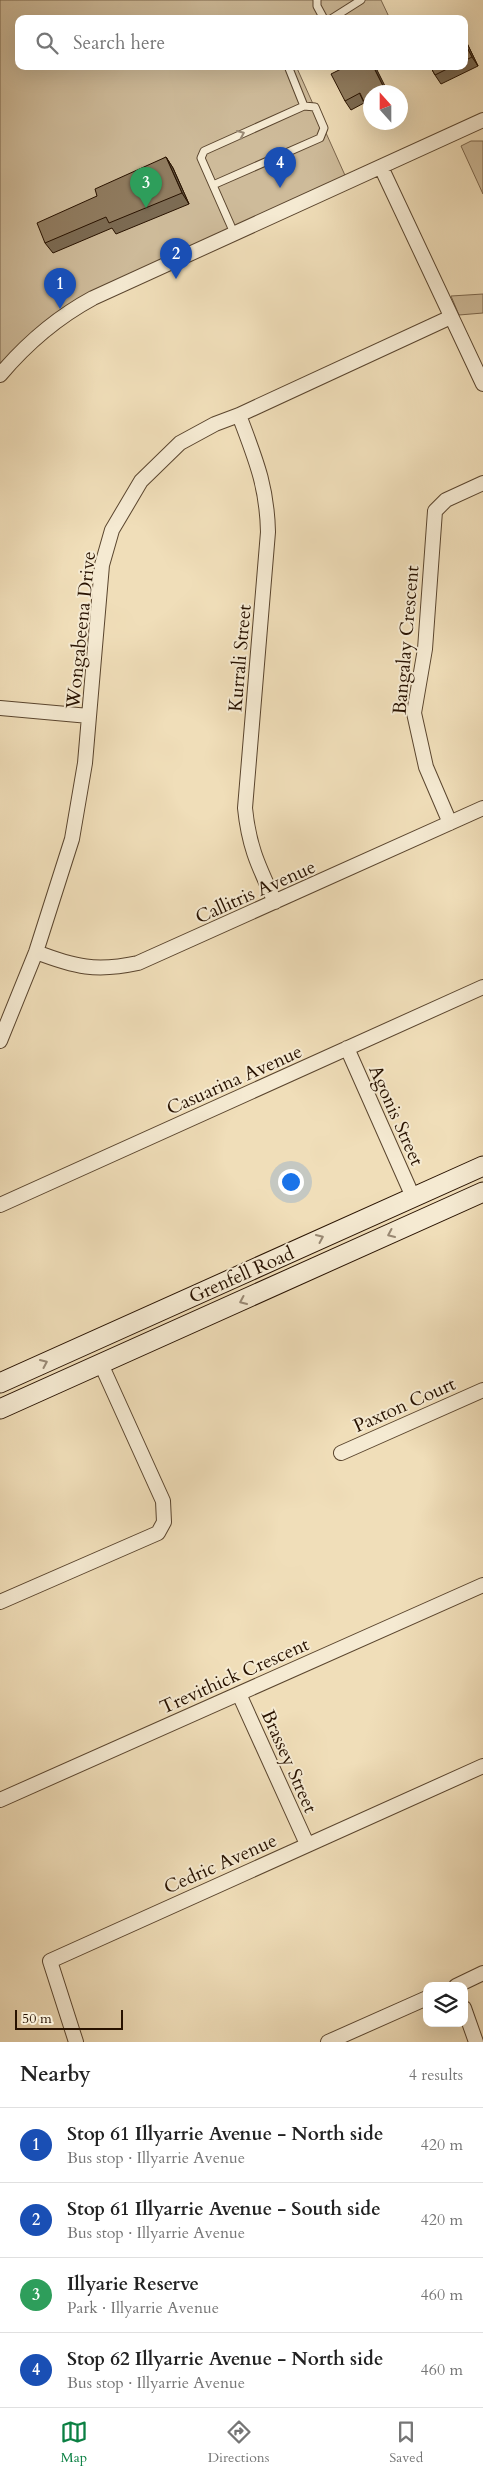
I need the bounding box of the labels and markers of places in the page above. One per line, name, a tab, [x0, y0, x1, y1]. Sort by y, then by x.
pin: 4	[264, 147, 296, 188]
pin: 3	[130, 167, 162, 208]
pin: 2	[160, 238, 192, 279]
pin: 1	[44, 268, 76, 309]

